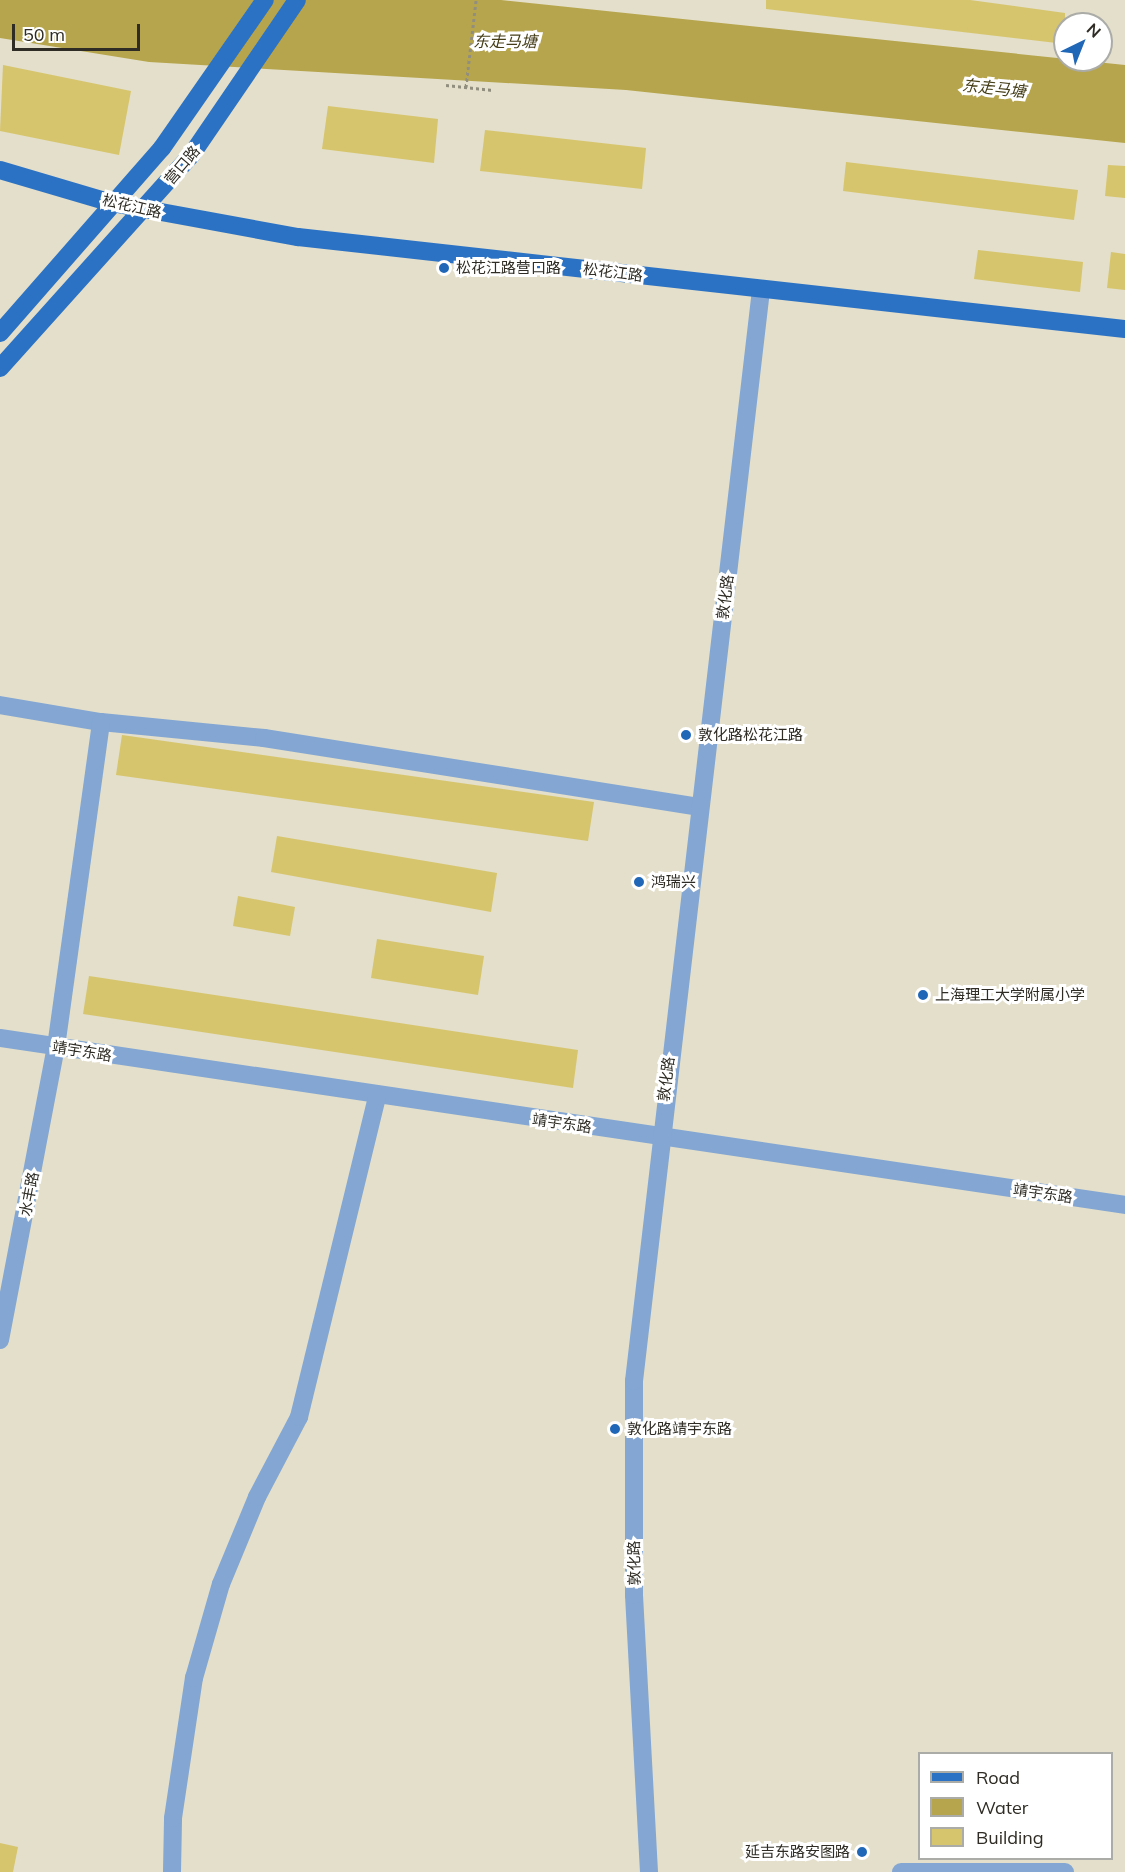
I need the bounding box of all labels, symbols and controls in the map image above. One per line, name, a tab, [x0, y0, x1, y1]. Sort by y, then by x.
scale bar	[15, 12, 142, 50]
north arrow	[1053, 12, 1113, 72]
text: N	[1083, 19, 1105, 42]
text: 50 m	[23, 23, 65, 46]
water label: 东走马塘	[473, 31, 537, 51]
water label: 东走马塘	[961, 75, 1027, 101]
street label: 营口路	[161, 142, 203, 188]
street label: 松花江路	[101, 190, 163, 222]
place label: 松花江路营口路	[456, 259, 561, 277]
street label: 松花江路	[582, 259, 644, 285]
marker: 松花江路营口路	[437, 261, 451, 275]
street label: 敦化路	[713, 574, 737, 620]
place label: 敦化路松花江路	[698, 726, 803, 744]
marker: 敦化路松花江路	[679, 728, 693, 742]
place label: 鸿瑞兴	[651, 873, 696, 891]
marker: 鸿瑞兴	[632, 875, 646, 889]
place label: 上海理工大学附属小学	[935, 986, 1085, 1004]
marker: 上海理工大学附属小学	[916, 988, 930, 1002]
street label: 靖宇东路	[51, 1037, 113, 1065]
street label: 敦化路	[654, 1056, 678, 1102]
street label: 靖宇东路	[531, 1110, 593, 1136]
street label: 水丰路	[16, 1170, 42, 1218]
street label: 靖宇东路	[1012, 1180, 1074, 1206]
place label: 敦化路靖宇东路	[627, 1420, 732, 1438]
marker: 敦化路靖宇东路	[608, 1422, 622, 1436]
street label: 敦化路	[625, 1540, 643, 1586]
legend	[918, 1752, 1113, 1860]
text: Road	[976, 1766, 1020, 1789]
text: Water	[976, 1796, 1028, 1819]
text: Building	[976, 1826, 1044, 1849]
place label: 延吉东路安图路	[745, 1843, 850, 1861]
marker: 延吉东路安图路	[855, 1845, 869, 1859]

